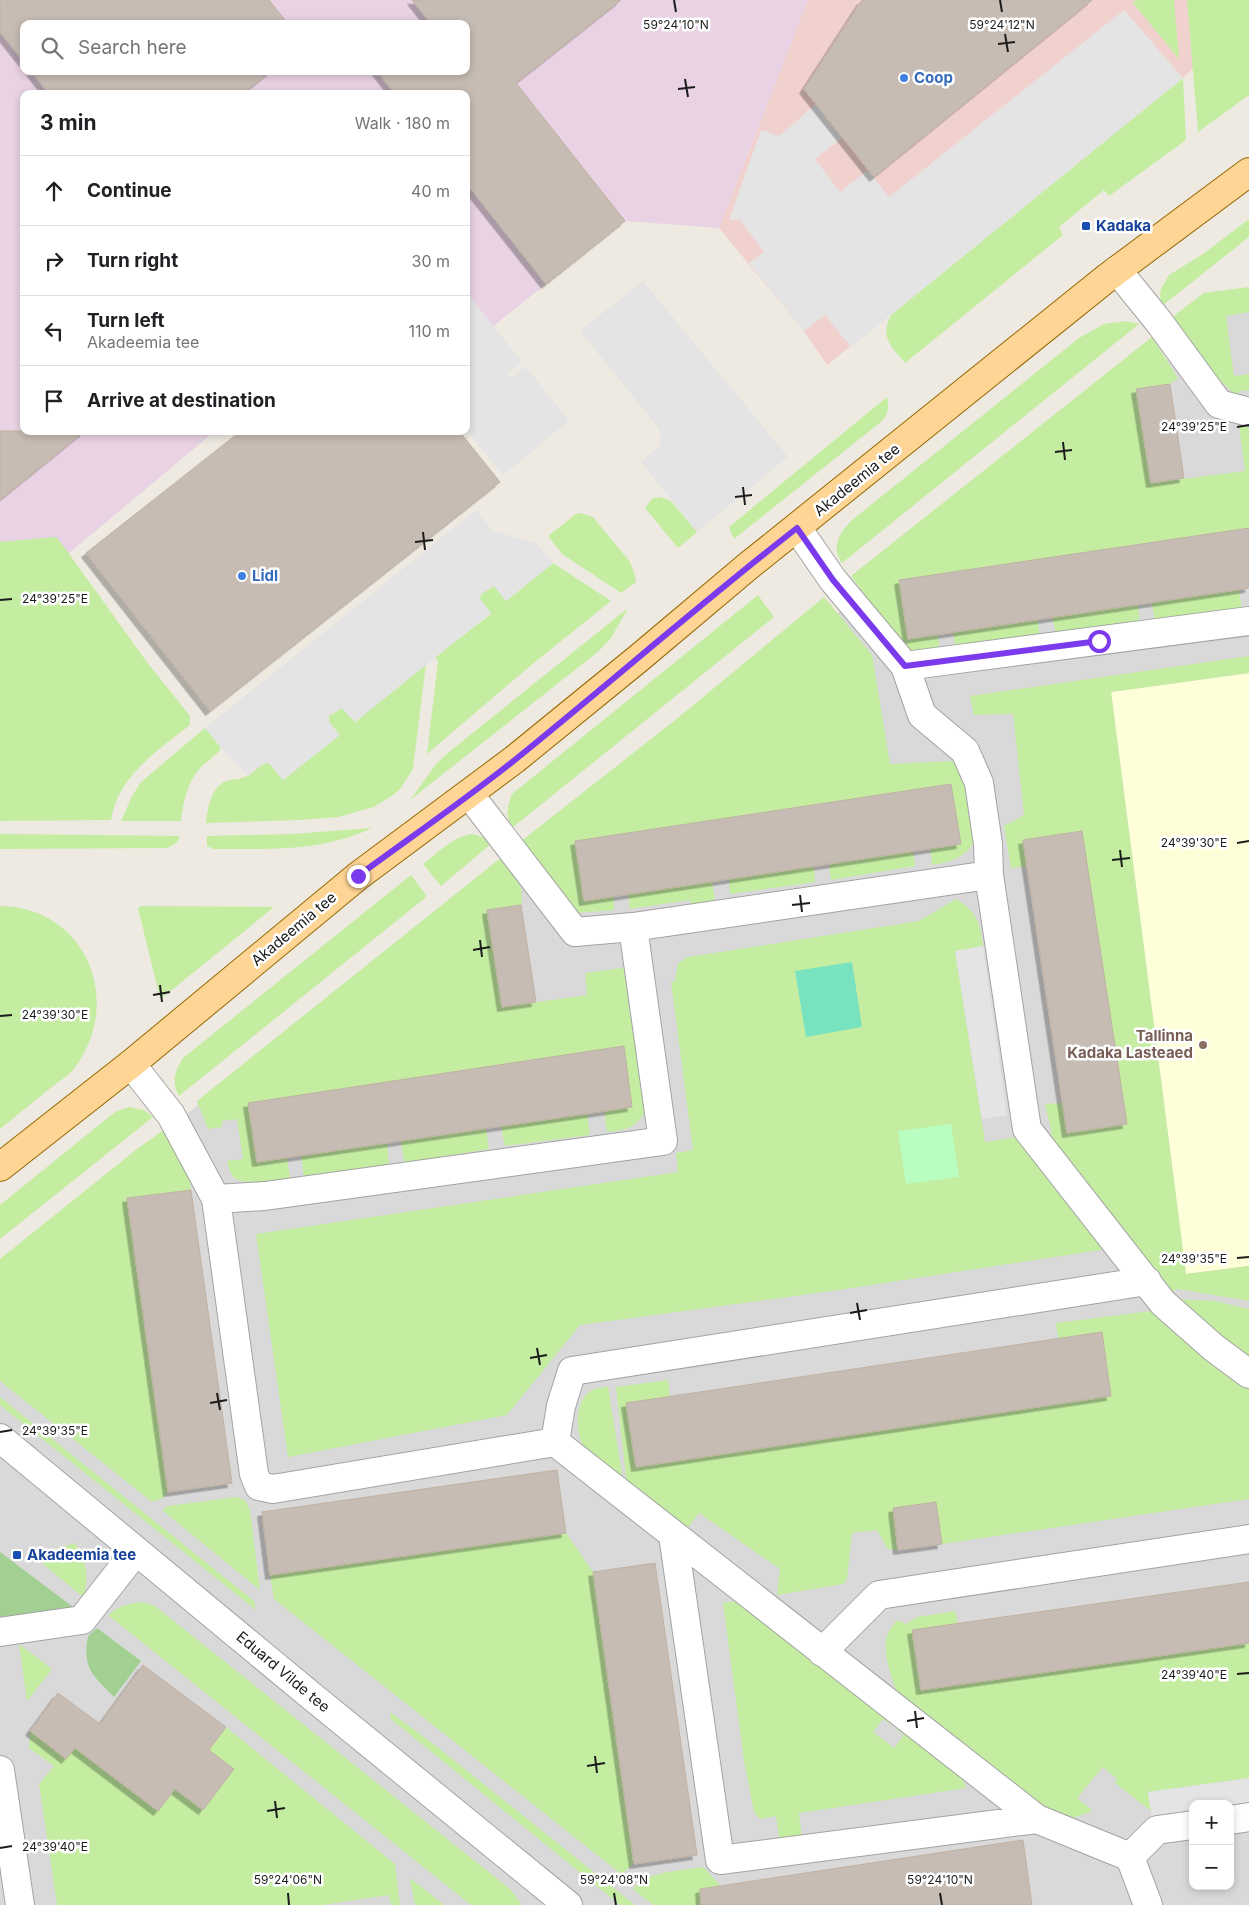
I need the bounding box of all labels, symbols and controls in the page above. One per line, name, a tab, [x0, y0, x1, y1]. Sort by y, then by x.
text: 59°24'10"N	[643, 17, 709, 32]
text: 59°24'12"N	[969, 17, 1035, 32]
search box	[20, 20, 470, 75]
icon: search	[38, 34, 66, 62]
text: Search here	[78, 36, 187, 59]
place label: Coop	[914, 68, 953, 87]
marker: Coop	[898, 72, 910, 84]
text: 3 min	[40, 110, 96, 135]
text: Walk · 180 m	[355, 113, 450, 133]
icon: ahead	[40, 177, 68, 205]
text: Continue	[87, 179, 172, 202]
text: 40 m	[411, 181, 450, 201]
place label: Kadaka	[1096, 216, 1151, 235]
marker: Kadaka	[1080, 220, 1092, 232]
icon: right	[40, 247, 68, 275]
text: Turn right	[87, 249, 178, 272]
text: 30 m	[412, 251, 450, 271]
text: Turn left	[87, 309, 165, 332]
icon: left	[40, 317, 68, 345]
text: 110 m	[408, 321, 450, 341]
text: Akadeemia tee	[87, 332, 199, 352]
icon: arrive	[40, 387, 68, 415]
text: Arrive at destination	[87, 389, 276, 412]
text: 24°39'25"E	[1161, 419, 1227, 434]
street label: Akadeemia tee	[810, 439, 904, 520]
place label: Lidl	[252, 566, 278, 585]
marker: Lidl	[236, 570, 248, 582]
text: 24°39'25"E	[22, 591, 88, 606]
route start	[1088, 630, 1111, 653]
text: 24°39'30"E	[1161, 835, 1227, 850]
route end	[347, 865, 370, 888]
street label: Akadeemia tee	[247, 887, 340, 970]
text: 24°39'30"E	[22, 1007, 88, 1022]
place label: Tallinna Kadaka Lasteaed	[1067, 1026, 1193, 1062]
marker: Tallinna Kadaka Lasteaed	[1197, 1039, 1209, 1051]
text: 24°39'35"E	[1161, 1251, 1227, 1266]
text: 24°39'35"E	[22, 1423, 88, 1438]
place label: Akadeemia tee	[27, 1545, 136, 1564]
marker: Akadeemia tee	[11, 1549, 23, 1561]
street label: Eduard Vilde tee	[233, 1627, 334, 1716]
text: 24°39'40"E	[1161, 1667, 1227, 1682]
map controls	[1189, 1800, 1234, 1890]
button: +	[1189, 1800, 1234, 1845]
text: 24°39'40"E	[22, 1839, 88, 1854]
button: −	[1189, 1845, 1234, 1890]
text: 59°24'06"N	[254, 1872, 322, 1887]
text: 59°24'08"N	[580, 1872, 648, 1887]
text: 59°24'10"N	[907, 1872, 973, 1887]

